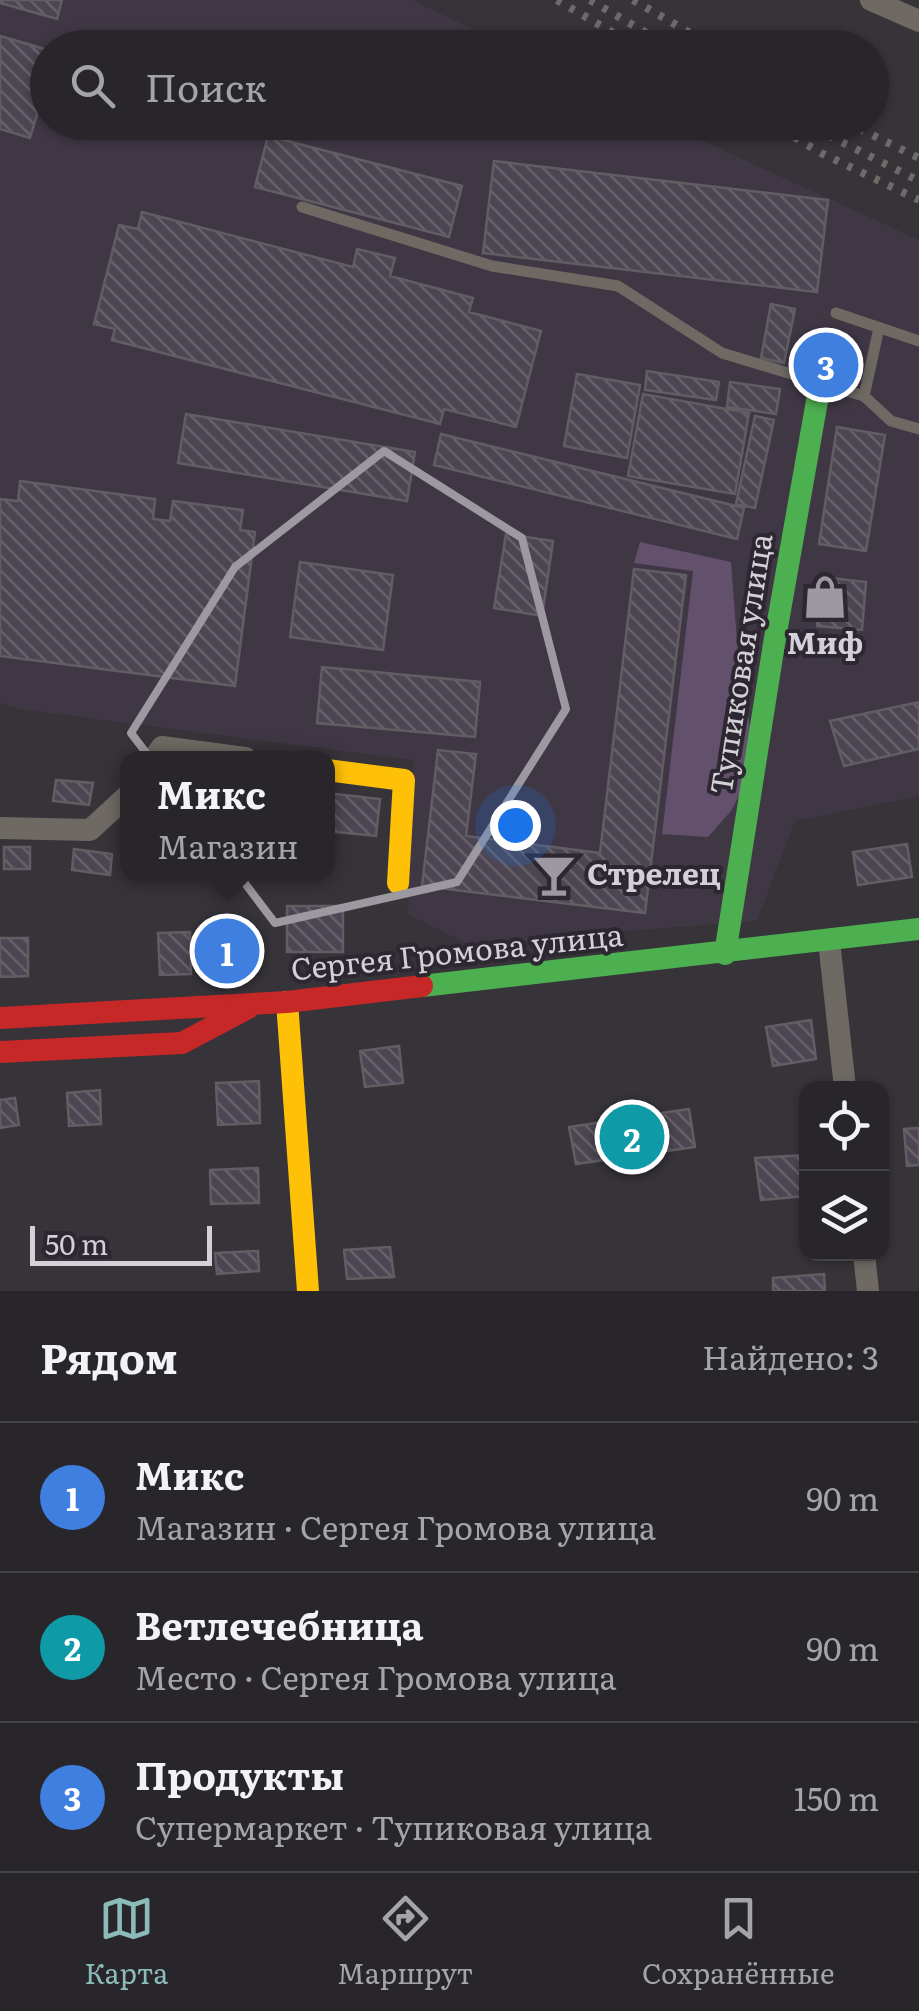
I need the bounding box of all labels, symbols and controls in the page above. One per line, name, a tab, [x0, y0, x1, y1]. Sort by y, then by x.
search box	[30, 30, 889, 140]
text: Поиск	[145, 57, 267, 114]
icon: search	[65, 58, 120, 113]
pin: 3	[794, 328, 858, 402]
street label: Тупиковая улица	[697, 529, 782, 797]
shop icon: Миф	[801, 573, 849, 621]
place label: Миф	[787, 619, 863, 663]
popup	[120, 751, 335, 881]
text: Микс	[157, 764, 266, 821]
your location	[490, 800, 541, 851]
text: Магазин	[157, 821, 298, 869]
place label: Стрелец	[587, 850, 721, 894]
bar icon: Стрелец	[530, 851, 578, 899]
street label: Сергея Громова улица	[288, 911, 626, 989]
pin: 1	[194, 914, 260, 988]
map controls	[799, 1081, 889, 1261]
button: locate	[799, 1081, 889, 1171]
pin: 2	[600, 1100, 664, 1174]
button: layers	[799, 1171, 889, 1261]
scale bar	[30, 1221, 212, 1266]
text: 50 m	[45, 1222, 108, 1264]
text: Рядом	[40, 1325, 178, 1387]
text: Найдено: 3	[702, 1332, 879, 1380]
text: Микс	[135, 1445, 244, 1502]
text: 1	[66, 1473, 79, 1521]
text: 90 m	[806, 1473, 879, 1521]
text: Магазин · Сергея Громова улица	[135, 1502, 656, 1550]
text: Ветлечебница	[135, 1595, 423, 1652]
text: 2	[64, 1623, 81, 1671]
text: 90 m	[806, 1623, 879, 1671]
text: Место · Сергея Громова улица	[135, 1652, 616, 1700]
text: Продукты	[135, 1745, 344, 1802]
text: 3	[64, 1773, 81, 1821]
text: 150 m	[794, 1773, 879, 1821]
text: Супермаркет · Тупиковая улица	[135, 1802, 652, 1850]
tab: Карта	[84, 1891, 168, 1993]
tab: Маршрут	[337, 1891, 473, 1993]
tab: Сохранённые	[642, 1891, 835, 1993]

